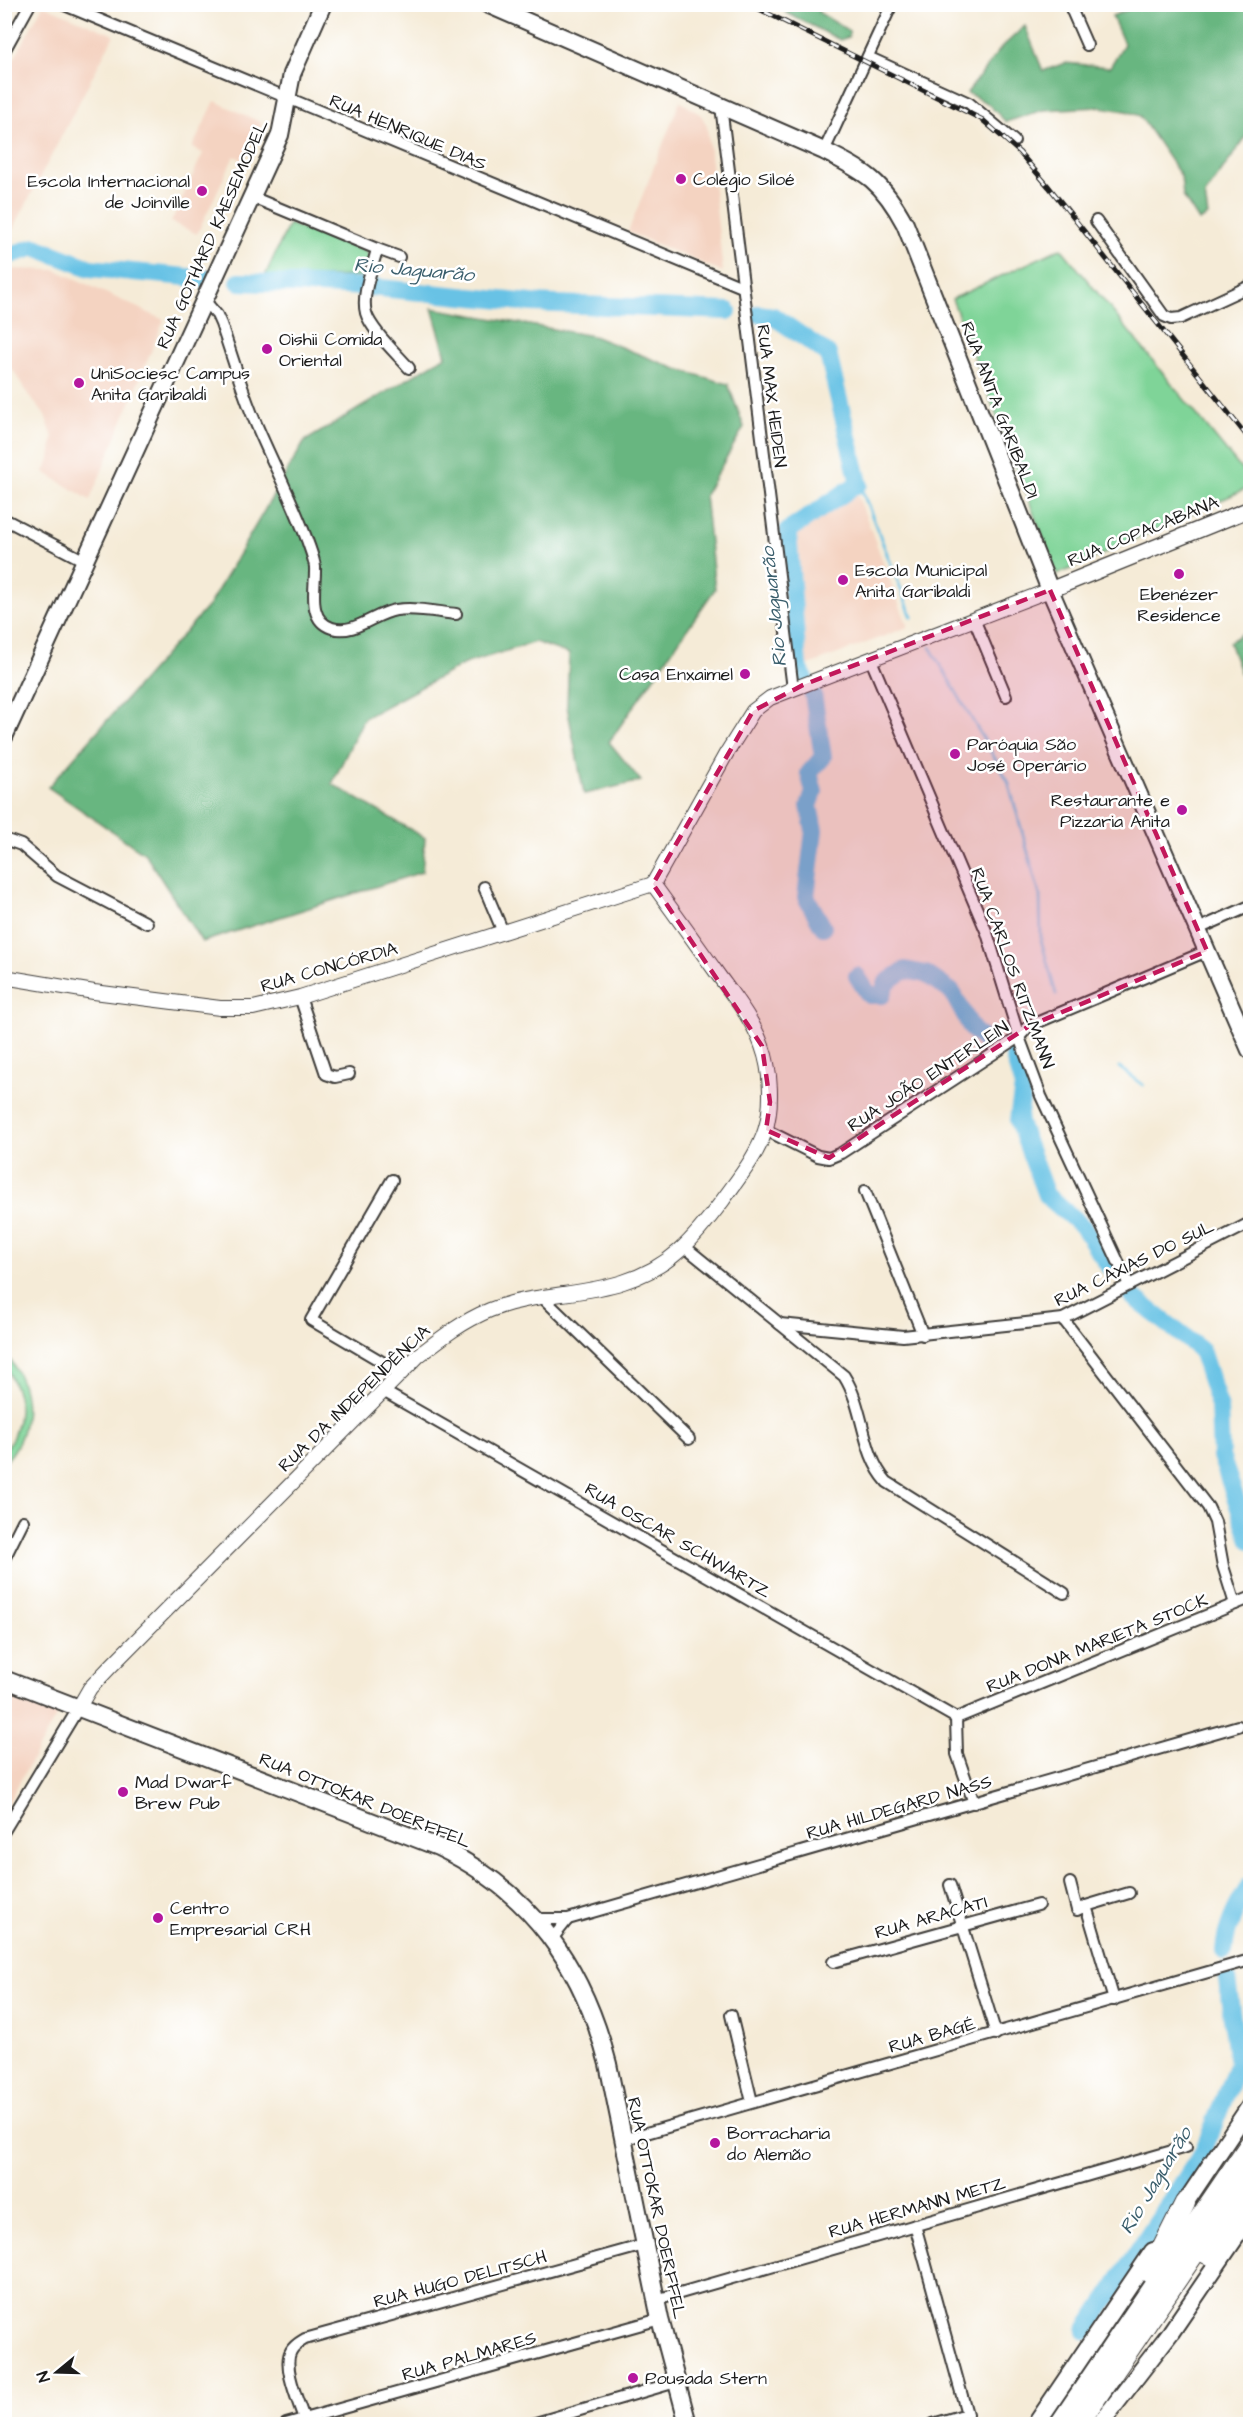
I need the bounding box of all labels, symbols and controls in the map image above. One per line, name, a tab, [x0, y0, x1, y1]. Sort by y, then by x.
street label: RUA HENRIQUE DIAS	[325, 88, 490, 177]
street label: RUA GOTHARD KAESEMODEL	[150, 115, 275, 353]
place label: Colégio Siloé	[693, 167, 795, 193]
place label: Escola Internacional de Joinville	[28, 169, 190, 215]
marker: Colégio Siloé	[674, 172, 688, 186]
marker: Escola Internacional de Joinville	[195, 184, 209, 198]
water label: Rio Jaguarão	[353, 251, 477, 290]
street label: RUA ANITA GARIBALDI	[954, 318, 1045, 502]
street label: RUA MAX HEIDEN	[750, 323, 793, 469]
place label: Oishii Comida Oriental	[279, 327, 382, 373]
marker: Oishii Comida Oriental	[260, 342, 274, 356]
place label: UniSociesc Campus Anita Garibaldi	[91, 361, 250, 407]
marker: UniSociesc Campus Anita Garibaldi	[72, 376, 86, 390]
street label: RUA COPACABANA	[1064, 490, 1223, 573]
water label: Rio Jaguarão	[754, 544, 795, 668]
place label: Escola Municipal Anita Garibaldi	[855, 558, 987, 604]
marker: Ebenézer Residence	[1172, 567, 1186, 581]
marker: Escola Municipal Anita Garibaldi	[836, 573, 850, 587]
place label: Ebenézer Residence	[1137, 582, 1221, 628]
place label: Casa Enxaimel	[619, 662, 733, 687]
marker: Casa Enxaimel	[738, 667, 752, 681]
place label: Paróquia São José Operário	[967, 732, 1086, 778]
marker: Paróquia São José Operário	[948, 747, 962, 761]
place label: Restaurante e Pizzaria Anita	[1051, 788, 1170, 834]
marker: Restaurante e Pizzaria Anita	[1175, 803, 1189, 817]
street label: RUA CARLOS RITZMANN	[965, 864, 1061, 1072]
street label: RUA CONCÓRDIA	[258, 936, 401, 999]
street label: RUA JOÃO ENTERLEIN	[843, 1015, 1014, 1138]
street label: RUA CAXIAS DO SUL	[1050, 1214, 1219, 1313]
street label: RUA DA INDEPENDÊNCIA	[273, 1319, 436, 1478]
street label: RUA OSCAR SCHWARTZ	[580, 1477, 776, 1604]
street label: RUA DONA MARIETA STOCK	[983, 1588, 1212, 1699]
street label: RUA OTTOKAR DOERFFEL	[255, 1747, 475, 1855]
street label: RUA HILDEGARD NASS	[804, 1769, 995, 1846]
place label: Mad Dwarf Brew Pub	[135, 1770, 232, 1816]
marker: Mad Dwarf Brew Pub	[116, 1785, 130, 1799]
street label: RUA ARACATI	[872, 1890, 990, 1945]
place label: Centro Empresarial CRH	[170, 1896, 311, 1942]
marker: Centro Empresarial CRH	[151, 1911, 165, 1925]
street label: RUA BAGÉ	[886, 2011, 979, 2060]
street label: RUA OTTOKAR DOERFFEL	[621, 2095, 692, 2322]
water label: Rio Jaguarão	[1113, 2120, 1201, 2240]
place label: Borracharia do Alemão	[727, 2121, 830, 2167]
marker: Borracharia do Alemão	[708, 2136, 722, 2150]
street label: RUA HERMANN METZ	[826, 2170, 1009, 2245]
street label: RUA HUGO DELITSCH	[371, 2244, 550, 2315]
street label: RUA PALMARES	[399, 2325, 539, 2388]
north arrow	[27, 2342, 87, 2402]
place label: Pousada Stern	[645, 2366, 767, 2391]
text: N	[32, 2368, 56, 2385]
marker: Pousada Stern	[626, 2371, 640, 2385]

